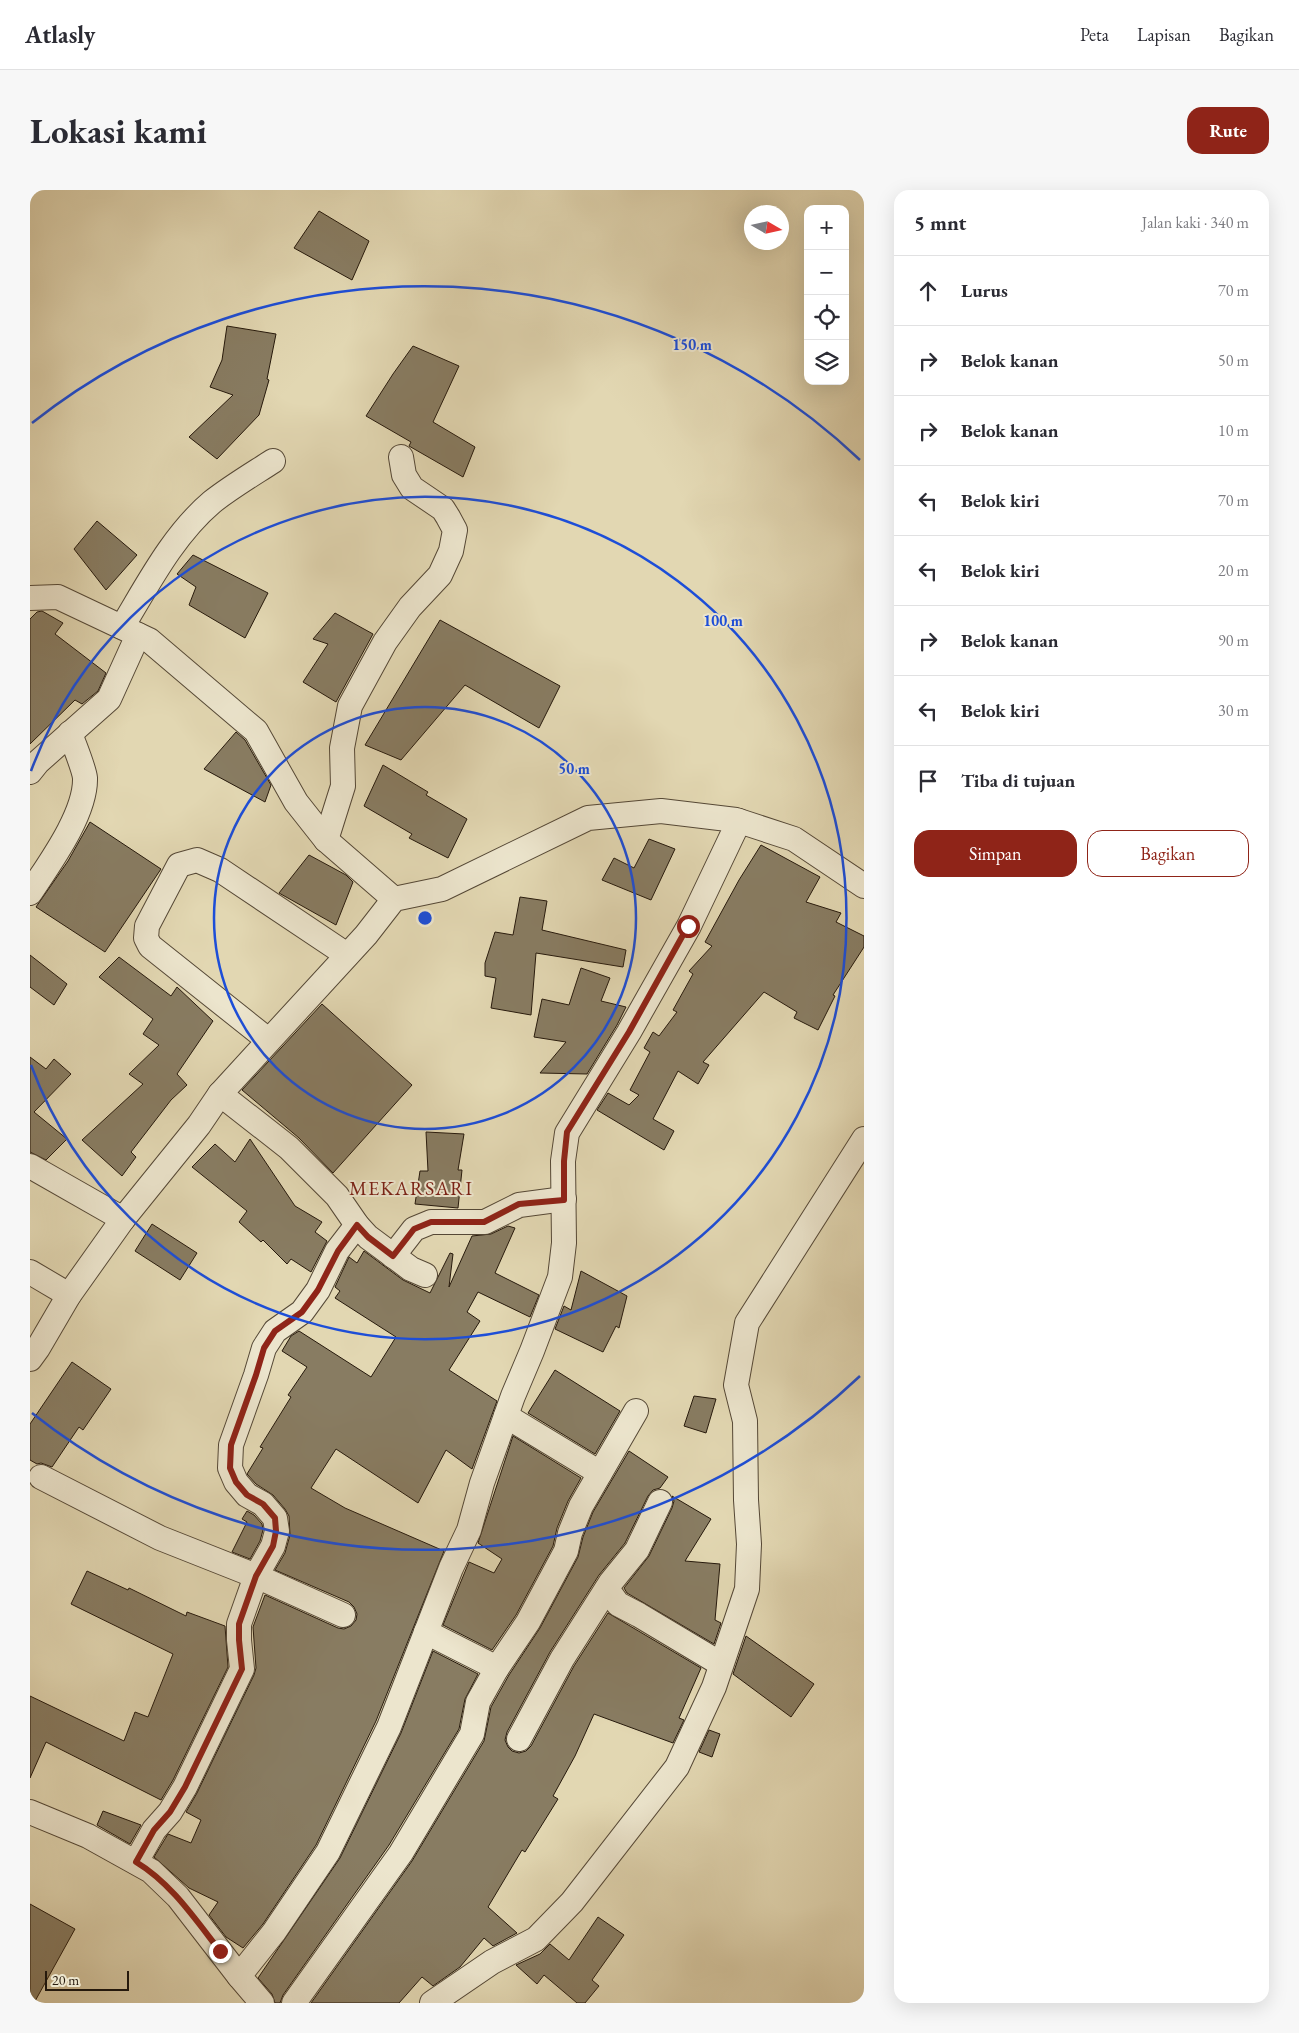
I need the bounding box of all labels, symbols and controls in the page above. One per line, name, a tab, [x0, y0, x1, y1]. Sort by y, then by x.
text: Atlasly	[25, 19, 95, 50]
text: Peta	[1080, 23, 1109, 46]
text: Lapisan	[1137, 23, 1191, 46]
text: Bagikan	[1219, 23, 1274, 46]
button: Rute	[1187, 107, 1269, 154]
text: Lokasi kami	[30, 108, 207, 153]
north arrow	[744, 205, 789, 250]
map controls	[804, 205, 849, 385]
button: +	[804, 205, 849, 250]
text: 5 mnt	[914, 209, 966, 236]
text: Jalan kaki · 340 m	[1142, 212, 1249, 233]
button: −	[804, 250, 849, 295]
icon: ahead	[914, 277, 942, 305]
text: Lurus	[961, 278, 1008, 303]
text: 70 m	[1218, 280, 1249, 301]
button: locate	[804, 295, 849, 340]
text: 150 m	[672, 335, 712, 354]
button: layers	[804, 340, 849, 385]
icon: right	[914, 347, 942, 375]
text: Belok kanan	[961, 348, 1059, 373]
text: 50 m	[1218, 350, 1249, 371]
icon: right	[914, 417, 942, 445]
text: Belok kanan	[961, 418, 1059, 443]
text: 10 m	[1218, 420, 1249, 441]
icon: left	[914, 487, 942, 515]
text: Belok kiri	[961, 488, 1040, 513]
text: 70 m	[1218, 490, 1249, 511]
icon: left	[914, 557, 942, 585]
text: Belok kiri	[961, 558, 1040, 583]
text: 20 m	[1218, 560, 1249, 581]
text: 100 m	[703, 611, 743, 630]
icon: right	[914, 627, 942, 655]
text: Belok kanan	[961, 628, 1059, 653]
text: 90 m	[1218, 630, 1249, 651]
icon: left	[914, 697, 942, 725]
text: Belok kiri	[961, 698, 1040, 723]
text: 30 m	[1218, 700, 1249, 721]
text: 50 m	[558, 759, 590, 778]
icon: arrive	[914, 767, 942, 795]
text: Tiba di tujuan	[961, 768, 1075, 793]
button: Simpan	[914, 830, 1077, 877]
button: Bagikan	[1087, 830, 1249, 877]
centre of rings	[416, 909, 434, 927]
route start	[677, 915, 700, 938]
district label: MEKARSARI	[349, 1175, 473, 1201]
route end	[209, 1940, 232, 1963]
scale bar	[45, 1968, 129, 1991]
text: 20 m	[52, 1971, 79, 1989]

